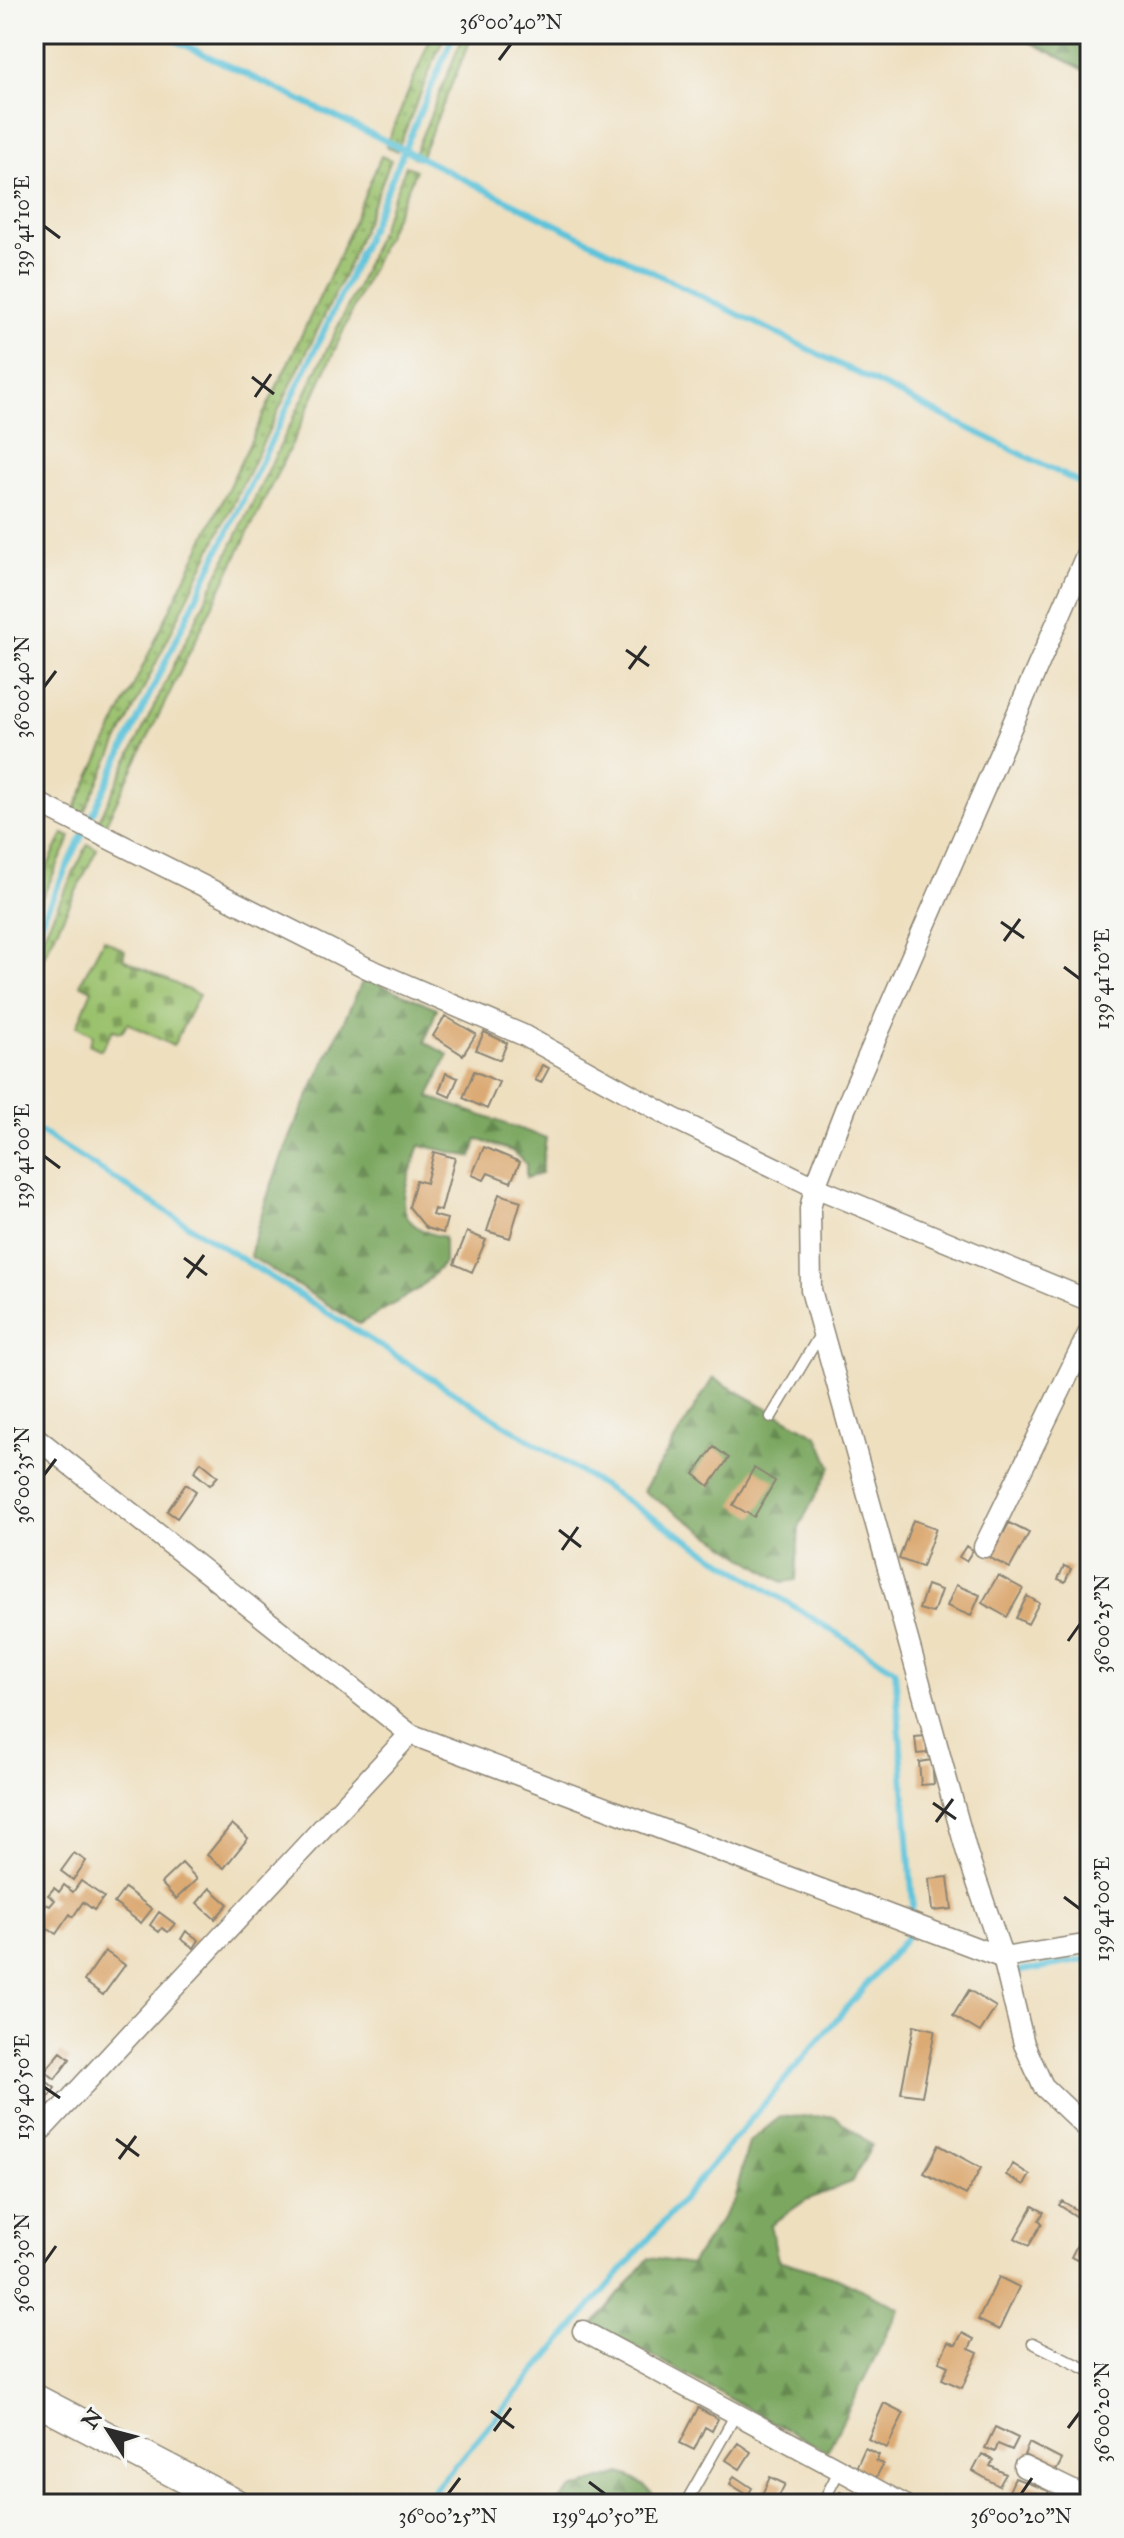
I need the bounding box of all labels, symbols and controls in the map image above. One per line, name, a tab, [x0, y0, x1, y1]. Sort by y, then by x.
text: 36°00'40"N	[460, 10, 562, 34]
text: 139°41'10"E	[10, 176, 34, 277]
text: 36°00'40"N	[10, 636, 34, 738]
text: 139°41'10"E	[1090, 929, 1114, 1030]
text: 139°41'00"E	[10, 1104, 34, 1208]
text: 36°00'35"N	[10, 1426, 34, 1524]
text: 36°00'25"N	[1090, 1574, 1114, 1674]
text: 139°41'00"E	[1090, 1857, 1114, 1961]
text: 139°40'50"E	[10, 2034, 34, 2140]
text: 36°00'30"N	[10, 2213, 34, 2313]
text: 36°00'20"N	[1090, 2361, 1114, 2463]
north arrow	[68, 2390, 148, 2470]
text: N	[76, 2403, 109, 2434]
text: 36°00'25"N	[398, 2504, 498, 2528]
text: 139°40'50"E	[552, 2504, 658, 2528]
text: 36°00'20"N	[970, 2504, 1072, 2528]

